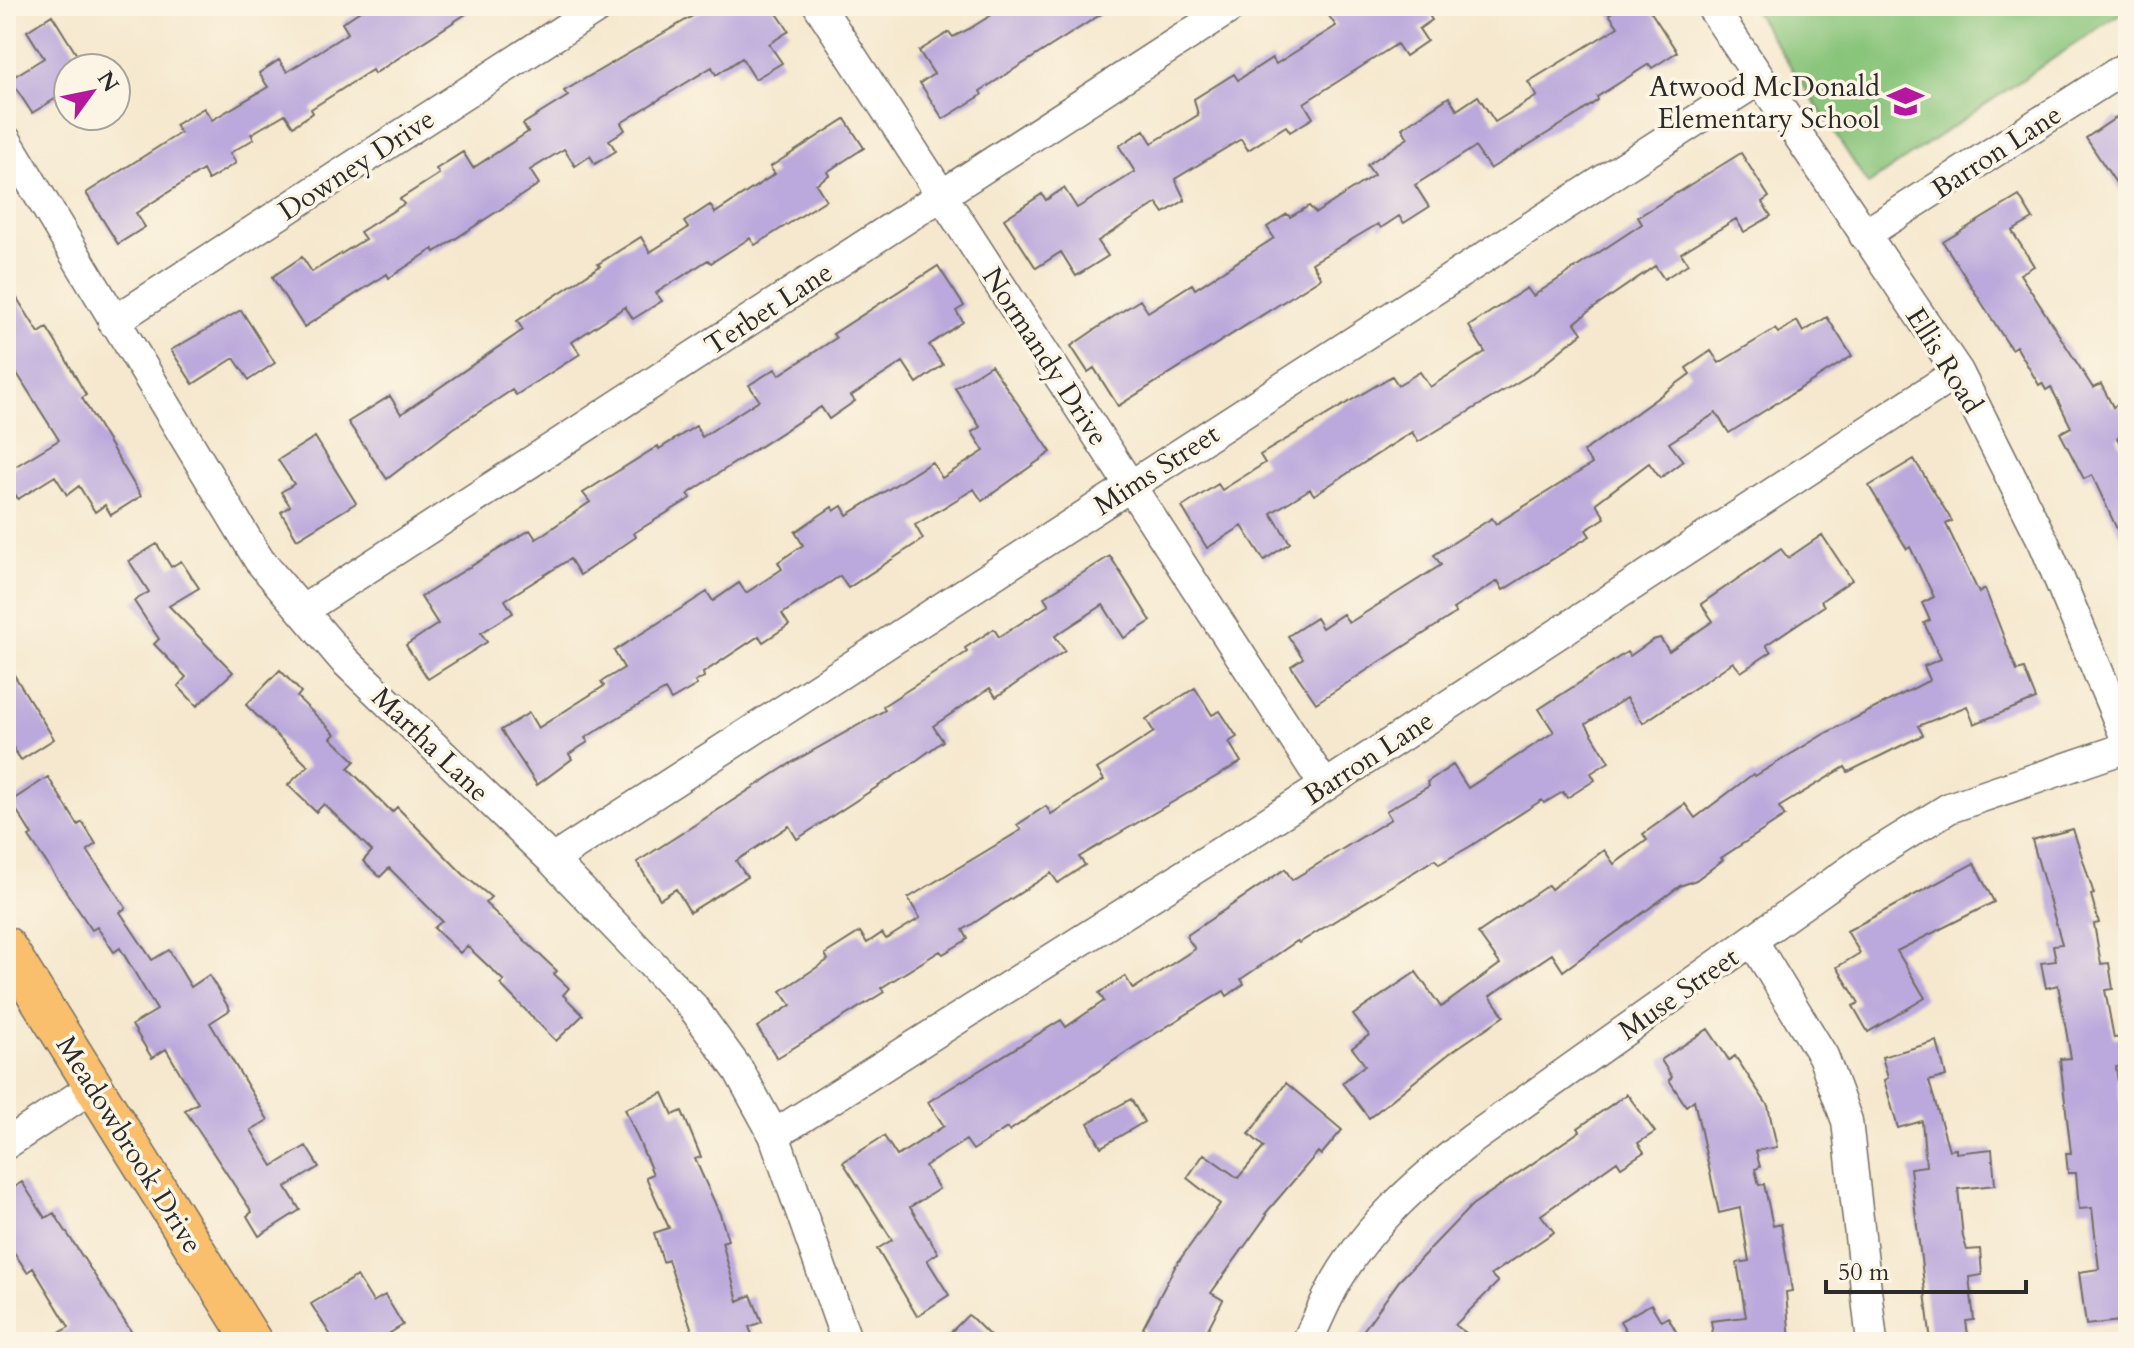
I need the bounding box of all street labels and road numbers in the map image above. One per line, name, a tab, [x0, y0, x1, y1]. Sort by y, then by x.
street label: Barron Lane	[1924, 96, 2069, 208]
street label: Downey Drive	[271, 100, 442, 230]
street label: Terbet Lane	[697, 253, 840, 364]
street label: Normandy Drive	[973, 260, 1117, 453]
street label: Ellis Road	[1897, 300, 1992, 421]
street label: Mims Street	[1087, 415, 1227, 524]
street label: Martha Lane	[363, 679, 498, 811]
street label: Barron Lane	[1296, 702, 1441, 814]
street label: Muse Street	[1611, 938, 1746, 1049]
street label: Meadowbrook Drive	[47, 1029, 211, 1260]

